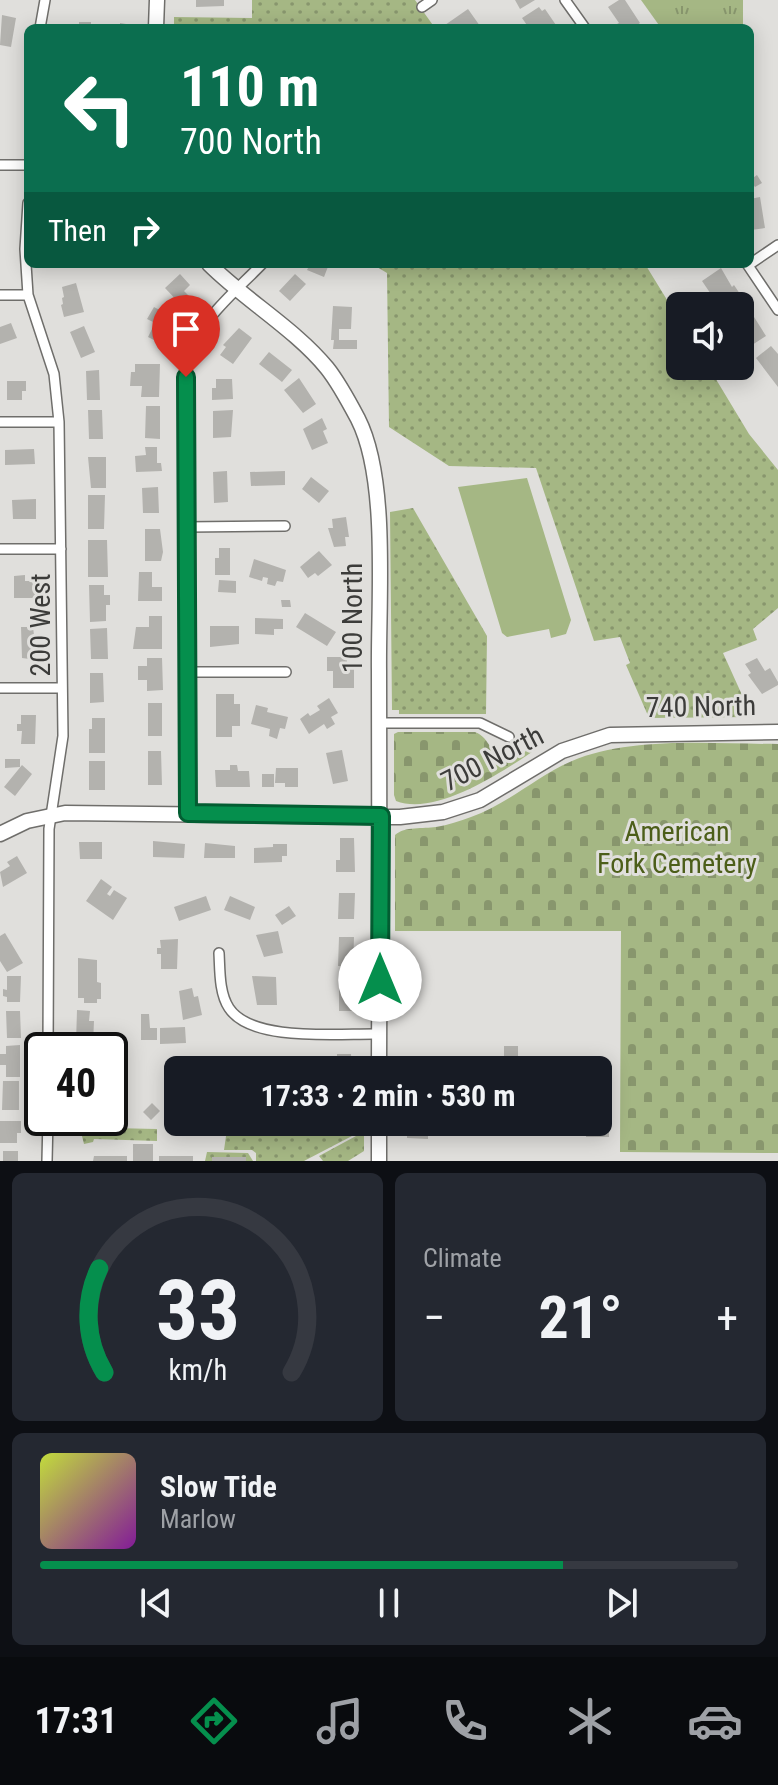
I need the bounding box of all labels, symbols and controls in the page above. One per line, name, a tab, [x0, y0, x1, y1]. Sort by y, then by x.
text: 110 m	[180, 54, 319, 120]
icon: left	[48, 56, 152, 160]
text: 700 North	[180, 121, 322, 163]
icon: right	[123, 208, 167, 252]
text: Then	[48, 213, 107, 248]
map controls	[666, 292, 754, 380]
button: sound	[666, 292, 754, 380]
pin	[152, 295, 220, 377]
icon: arrive	[164, 307, 208, 351]
street label: 100 North	[336, 563, 369, 673]
street label: 200 West	[24, 574, 57, 676]
street label: 740 North	[646, 689, 756, 724]
street label: 700 North	[436, 719, 549, 798]
park label: American Fork Cemetery	[597, 815, 757, 880]
position arrow	[338, 938, 422, 1022]
speed limit sign: 40	[24, 1032, 128, 1136]
text: 17:33 · 2 min · 530 m	[261, 1078, 515, 1113]
text: Climate	[423, 1243, 502, 1273]
text: 33	[155, 1262, 240, 1359]
text: 21°	[539, 1282, 623, 1353]
text: −	[423, 1292, 445, 1344]
text: +	[716, 1292, 738, 1344]
text: km/h	[168, 1353, 227, 1387]
text: Slow Tide	[160, 1469, 277, 1504]
text: Marlow	[160, 1504, 236, 1534]
icon: previous	[134, 1581, 178, 1625]
icon: pause	[367, 1581, 411, 1625]
icon: next	[600, 1581, 644, 1625]
icon: directions	[186, 1693, 242, 1749]
icon: music	[312, 1693, 368, 1749]
icon: phone	[437, 1693, 493, 1749]
icon: climate	[562, 1693, 618, 1749]
icon: car	[687, 1693, 743, 1749]
text: 17:31	[35, 1700, 117, 1742]

